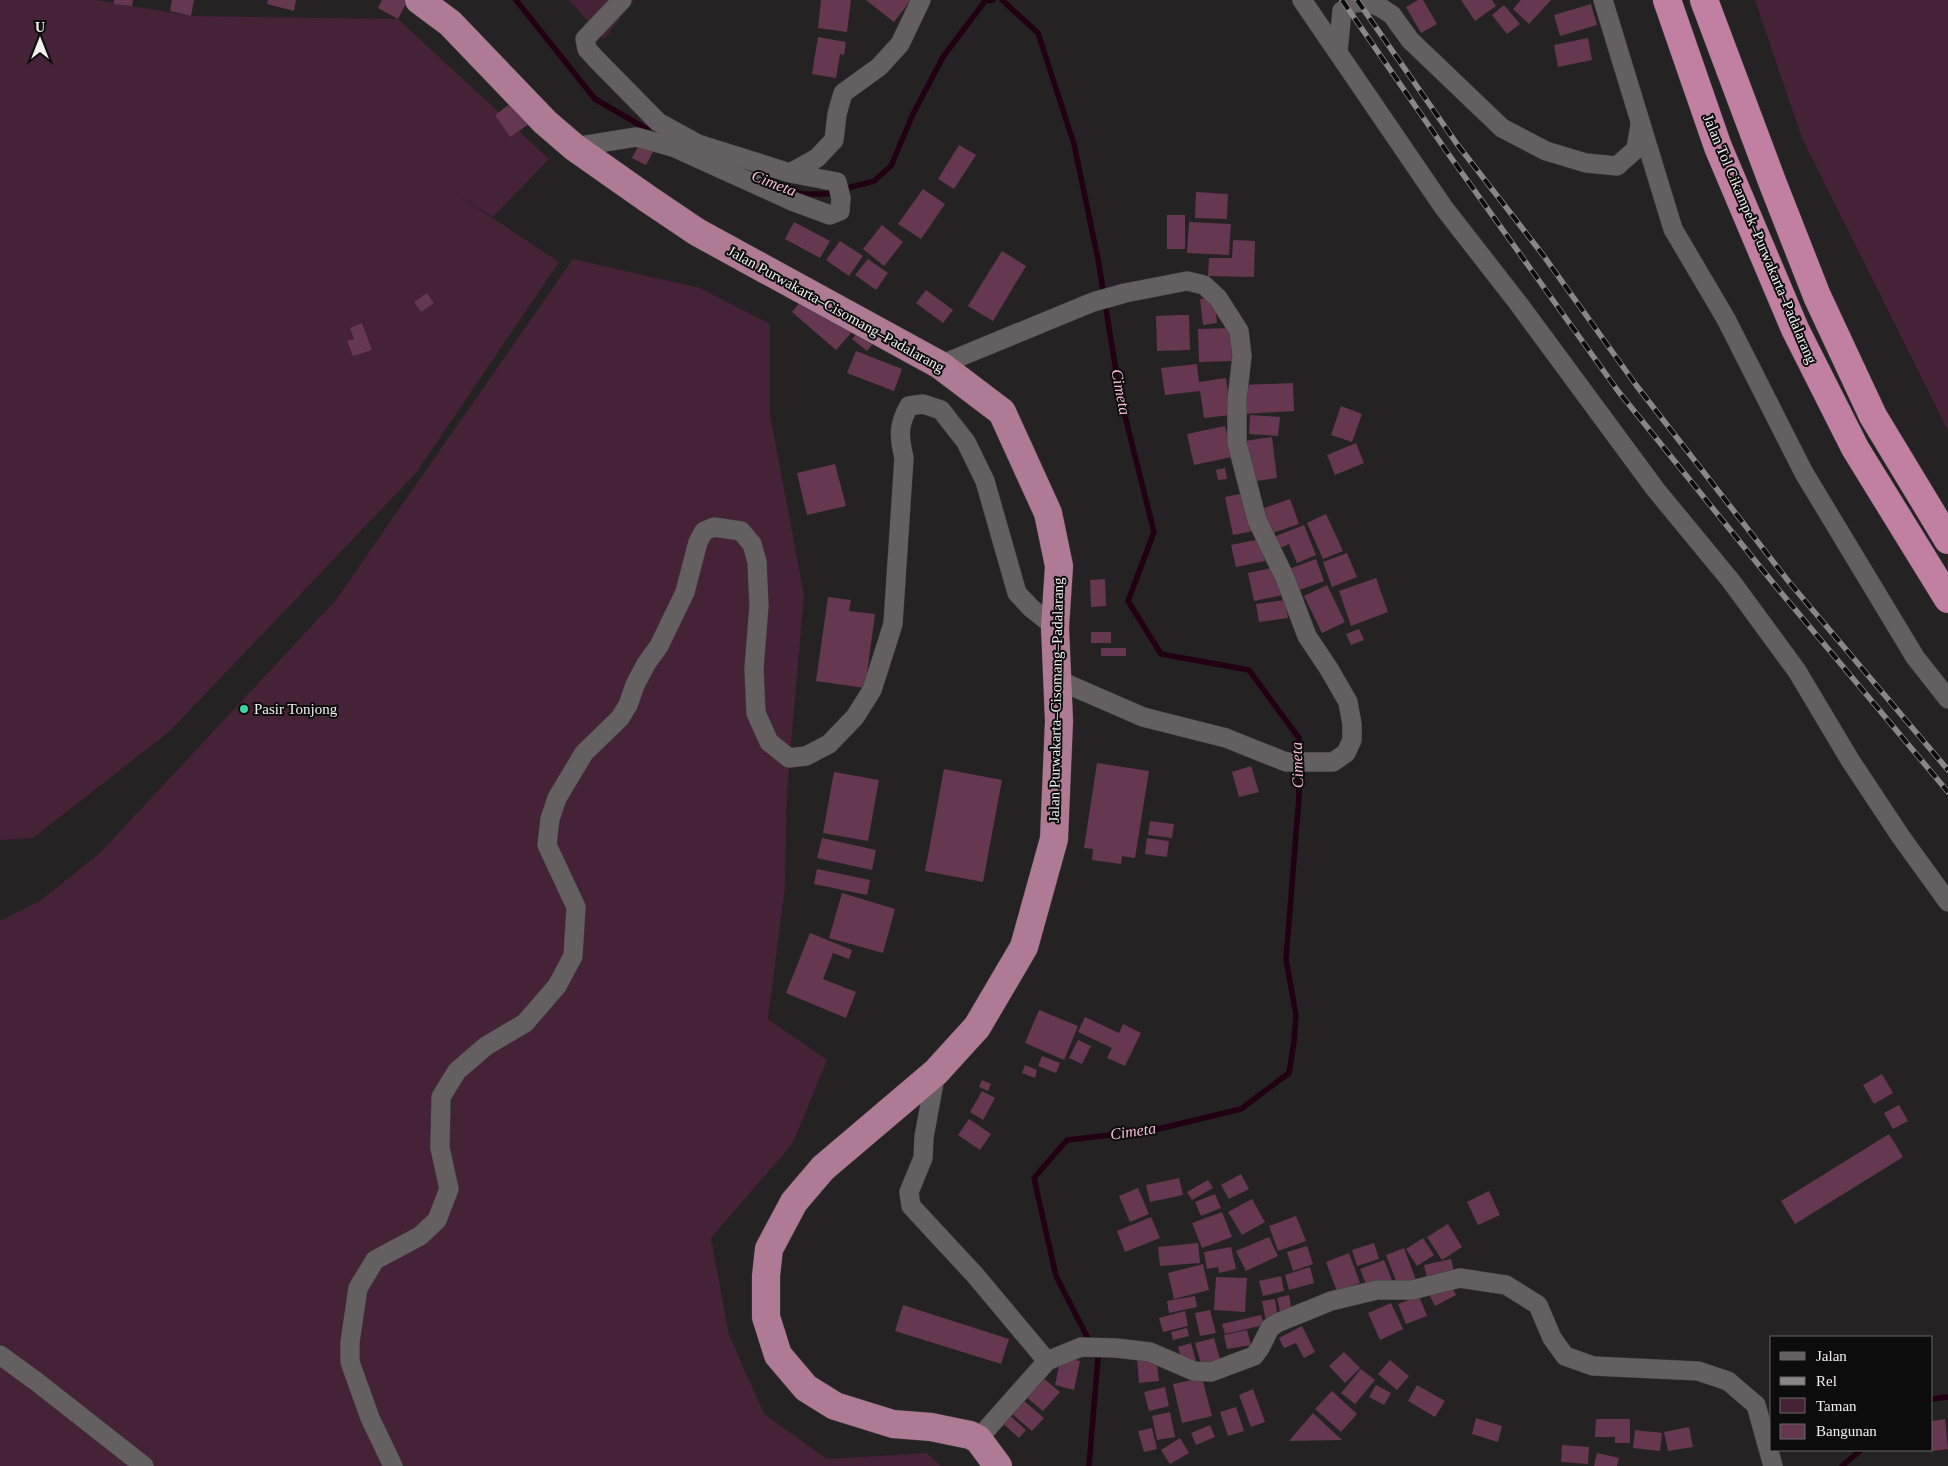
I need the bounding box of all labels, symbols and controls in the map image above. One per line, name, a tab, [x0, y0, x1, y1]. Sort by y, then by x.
north arrow	[15, 15, 65, 65]
text: U	[35, 20, 45, 35]
street label: Jalan Tol Cikampek–Purwakarta–Padalarang	[1700, 112, 1820, 367]
water label: Cimeta	[749, 167, 799, 199]
street label: Jalan Purwakarta–Cisomang–Padalarang	[725, 243, 948, 376]
water label: Cimeta	[1108, 368, 1134, 416]
street label: Jalan Purwakarta–Cisomang–Padalarang	[1046, 577, 1066, 823]
place label: Pasir Tonjong	[254, 701, 338, 717]
marker: Pasir Tonjong	[238, 703, 250, 715]
water label: Cimeta	[1288, 742, 1306, 788]
water label: Cimeta	[1109, 1119, 1157, 1143]
legend	[1770, 1336, 1933, 1451]
text: Jalan	[1816, 1348, 1847, 1364]
text: Rel	[1816, 1373, 1837, 1389]
text: Taman	[1816, 1398, 1857, 1414]
text: Bangunan	[1816, 1423, 1877, 1439]

